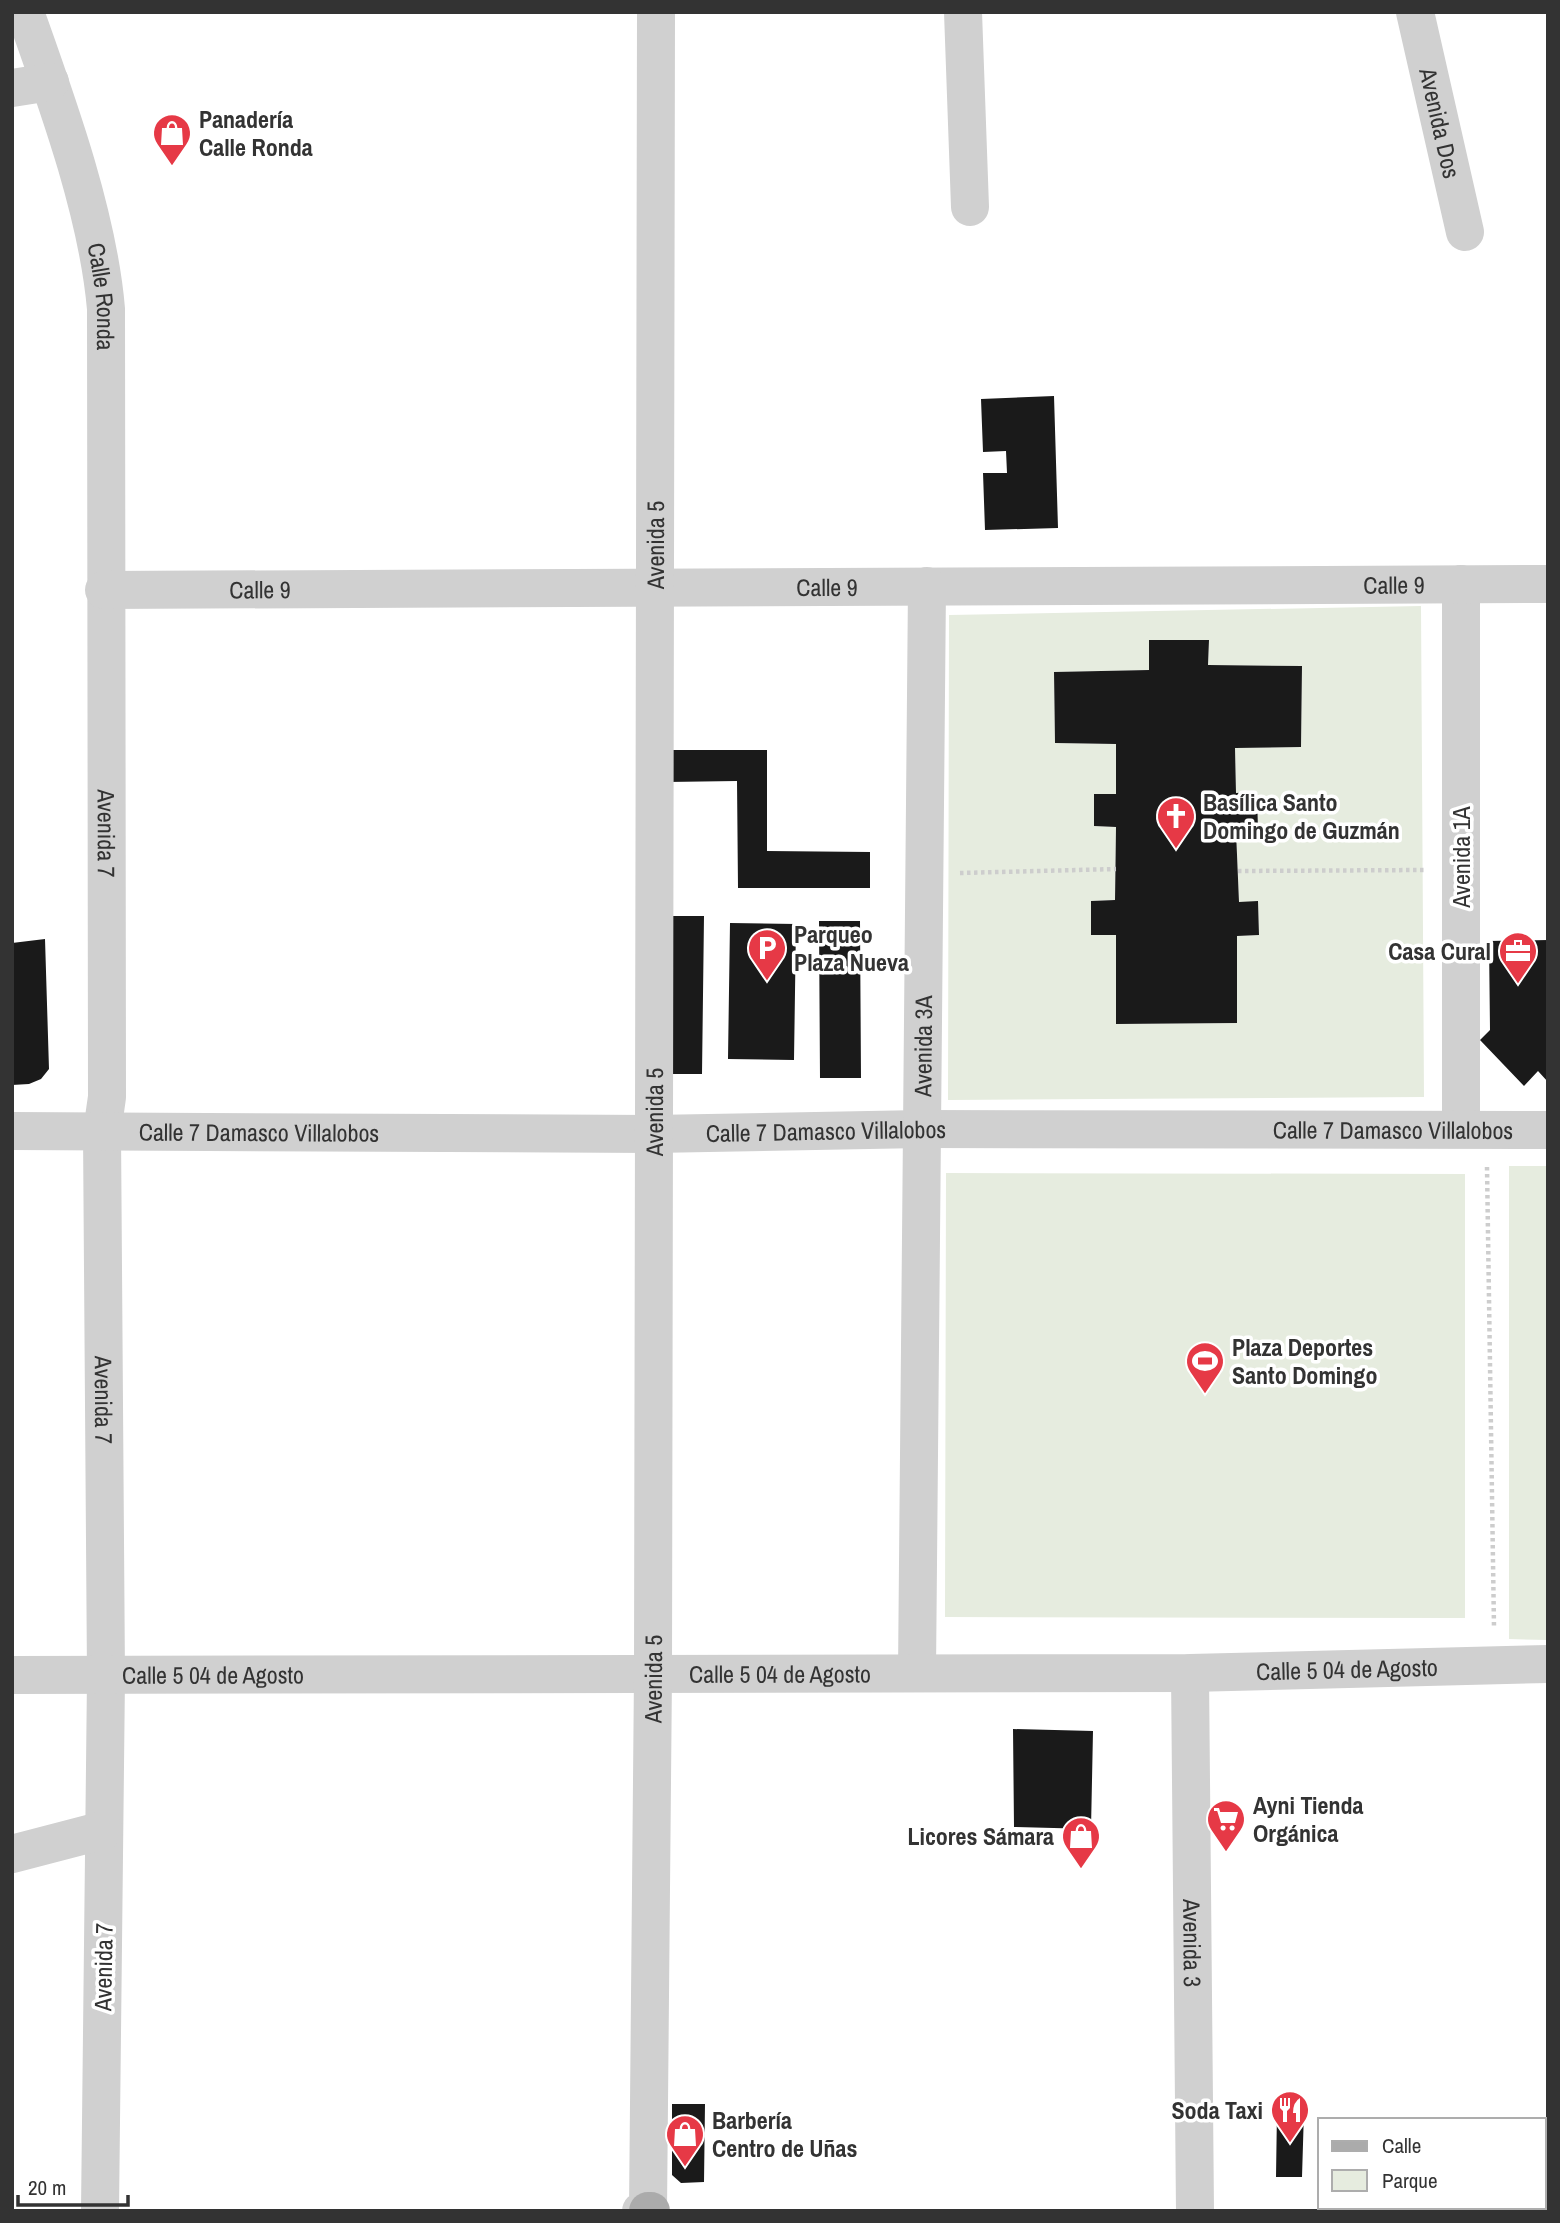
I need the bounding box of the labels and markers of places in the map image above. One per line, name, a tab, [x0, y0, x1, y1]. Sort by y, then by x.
place label: Panadería Calle Ronda	[199, 103, 313, 163]
shop icon: Panadería Calle Ronda	[151, 112, 193, 167]
place label: Basílica Santo Domingo de Guzmán	[1203, 786, 1400, 846]
church icon: Basílica Santo Domingo de Guzmán	[1155, 795, 1197, 850]
place label: Parqueo Plaza Nueva	[794, 918, 909, 978]
parking icon: Parqueo Plaza Nueva	[746, 927, 788, 982]
office icon: Casa Cural	[1497, 930, 1539, 985]
place label: Casa Cural	[1388, 935, 1491, 967]
place label: Plaza Deportes Santo Domingo	[1232, 1331, 1377, 1391]
sports icon: Plaza Deportes Santo Domingo	[1184, 1340, 1226, 1395]
place label: Ayni Tienda Orgánica	[1253, 1789, 1364, 1849]
supermarket icon: Ayni Tienda Orgánica	[1205, 1798, 1247, 1853]
shop icon: Licores Sámara	[1060, 1815, 1102, 1870]
place label: Licores Sámara	[907, 1820, 1054, 1852]
restaurant icon: Soda Taxi	[1269, 2089, 1311, 2144]
place label: Soda Taxi	[1171, 2094, 1263, 2126]
place label: Barbería Centro de Uñas	[712, 2104, 857, 2164]
shop icon: Barbería Centro de Uñas	[664, 2113, 706, 2168]

